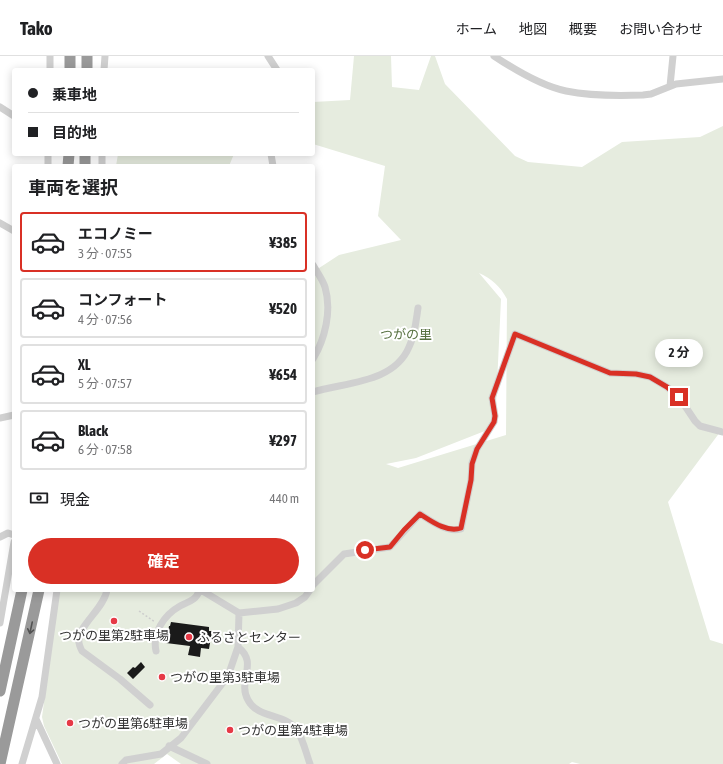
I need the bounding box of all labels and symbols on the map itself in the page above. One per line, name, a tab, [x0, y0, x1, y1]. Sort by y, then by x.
park label: つがの里	[380, 327, 432, 342]
callout: 2 分	[655, 339, 703, 367]
route end	[670, 388, 688, 406]
route start	[356, 541, 374, 559]
marker: つがの里第2駐車場	[109, 616, 119, 626]
one-way arrow	[27, 621, 35, 634]
place label: つがの里第2駐車場	[59, 628, 169, 643]
place label: ふるさとセンター	[197, 630, 301, 645]
marker: ふるさとセンター	[184, 632, 194, 642]
place label: つがの里第3駐車場	[170, 670, 280, 685]
marker: つがの里第3駐車場	[157, 672, 167, 682]
place label: つがの里第6駐車場	[78, 716, 188, 731]
marker: つがの里第6駐車場	[65, 718, 75, 728]
place label: つがの里第4駐車場	[238, 723, 348, 738]
marker: つがの里第4駐車場	[225, 725, 235, 735]

